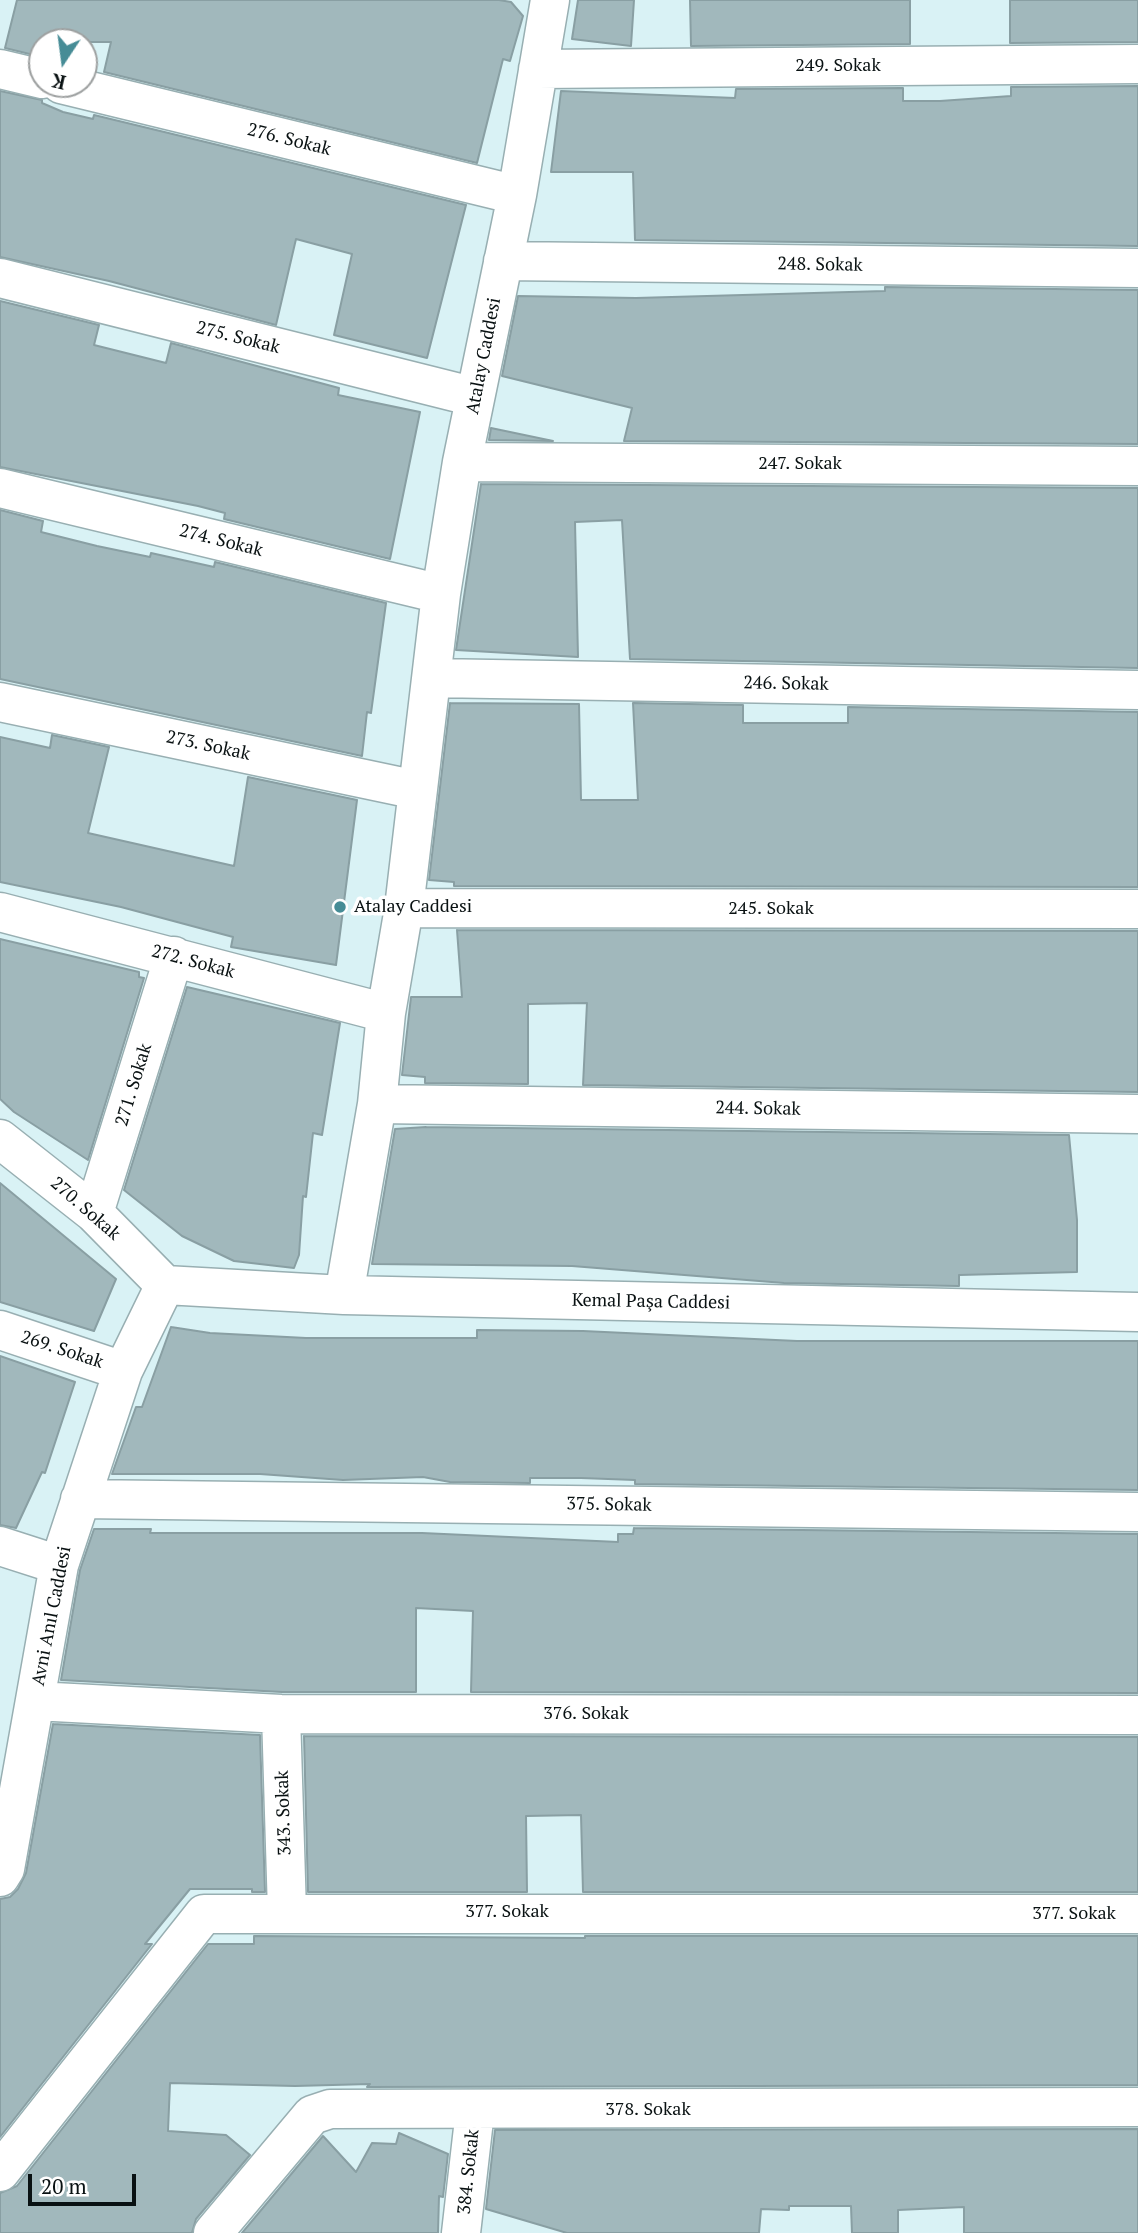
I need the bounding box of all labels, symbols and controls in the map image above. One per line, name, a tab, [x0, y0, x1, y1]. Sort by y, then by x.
north arrow	[28, 28, 98, 98]
street label: 249. Sokak	[795, 55, 881, 77]
text: K	[49, 68, 68, 96]
street label: 276. Sokak	[245, 119, 333, 161]
street label: 248. Sokak	[777, 253, 863, 277]
street label: Atalay Caddesi	[462, 296, 506, 416]
street label: 275. Sokak	[194, 317, 282, 359]
street label: 247. Sokak	[758, 453, 842, 475]
street label: 274. Sokak	[177, 520, 265, 562]
street label: 246. Sokak	[743, 672, 829, 696]
street label: 273. Sokak	[164, 727, 252, 765]
place label: Atalay Caddesi	[354, 896, 472, 918]
street label: 245. Sokak	[728, 898, 814, 920]
marker: Atalay Caddesi	[332, 899, 348, 915]
street label: 272. Sokak	[149, 941, 237, 983]
street label: 271. Sokak	[111, 1041, 157, 1129]
street label: 244. Sokak	[715, 1097, 801, 1121]
street label: 270. Sokak	[46, 1173, 124, 1245]
street label: Kemal Paşa Caddesi	[572, 1290, 730, 1314]
street label: 269. Sokak	[18, 1327, 106, 1373]
street label: 375. Sokak	[566, 1493, 652, 1517]
street label: Avni Anıl Caddesi	[28, 1544, 76, 1688]
street label: 376. Sokak	[543, 1703, 629, 1725]
street label: 343. Sokak	[272, 1770, 296, 1856]
street label: 377. Sokak	[465, 1901, 549, 1923]
street label: 377. Sokak	[1032, 1903, 1116, 1925]
street label: 378. Sokak	[605, 2099, 691, 2121]
street label: 384. Sokak	[454, 2128, 484, 2216]
scale bar	[32, 2160, 140, 2204]
text: 20 m	[41, 2172, 87, 2200]

